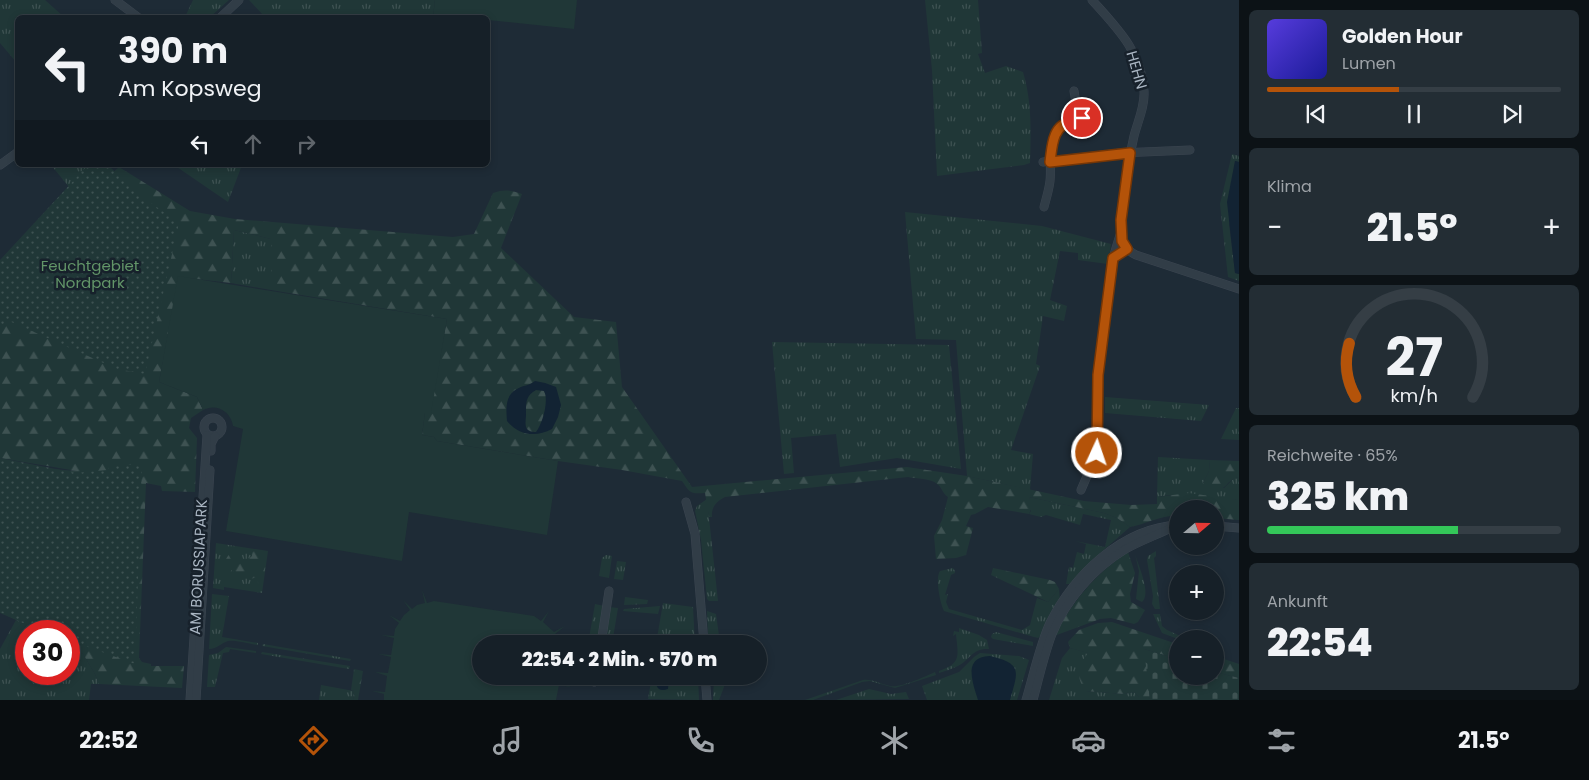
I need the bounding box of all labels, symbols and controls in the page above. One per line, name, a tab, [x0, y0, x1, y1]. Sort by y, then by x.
text: Golden Hour	[1342, 23, 1463, 50]
text: 390 m	[118, 26, 228, 75]
icon: left	[35, 35, 100, 100]
street label: HEHN	[1122, 48, 1152, 92]
text: Lumen	[1342, 52, 1396, 75]
text: Am Kopsweg	[118, 73, 262, 104]
pin	[1061, 97, 1103, 139]
icon: previous	[1302, 100, 1330, 128]
icon: pause	[1400, 100, 1428, 128]
icon: next	[1498, 100, 1526, 128]
icon: arrive	[1068, 104, 1096, 132]
icon: left	[186, 130, 214, 158]
icon: ahead	[239, 130, 267, 158]
icon: right	[292, 130, 320, 158]
text: Klima	[1267, 175, 1312, 198]
text: 21.5°	[1367, 201, 1458, 254]
text: −	[1267, 208, 1282, 247]
text: +	[1542, 208, 1561, 247]
park label: Feuchtgebiet Nordpark	[41, 255, 139, 293]
text: 27	[1385, 321, 1443, 394]
text: km/h	[1390, 383, 1438, 408]
position arrow	[1070, 426, 1122, 478]
text: Reichweite · 65%	[1267, 444, 1398, 467]
text: 325 km	[1267, 470, 1409, 523]
street label: AM BORUSSIAPARK	[184, 499, 212, 635]
north arrow	[1169, 500, 1224, 555]
map controls	[1169, 500, 1224, 685]
button: +	[1169, 565, 1224, 620]
text: Ankunft	[1267, 590, 1328, 613]
text: 22:54	[1267, 616, 1373, 669]
speed limit sign: 30	[15, 620, 80, 685]
button: −	[1169, 630, 1224, 685]
text: 22:54 · 2 Min. · 570 m	[522, 646, 717, 673]
icon: directions	[296, 723, 331, 758]
icon: music	[490, 723, 525, 758]
icon: phone	[683, 723, 718, 758]
icon: climate	[877, 723, 912, 758]
icon: car	[1071, 723, 1106, 758]
icon: filters	[1264, 723, 1299, 758]
text: 22:52	[79, 725, 138, 756]
text: 21.5°	[1458, 725, 1510, 756]

